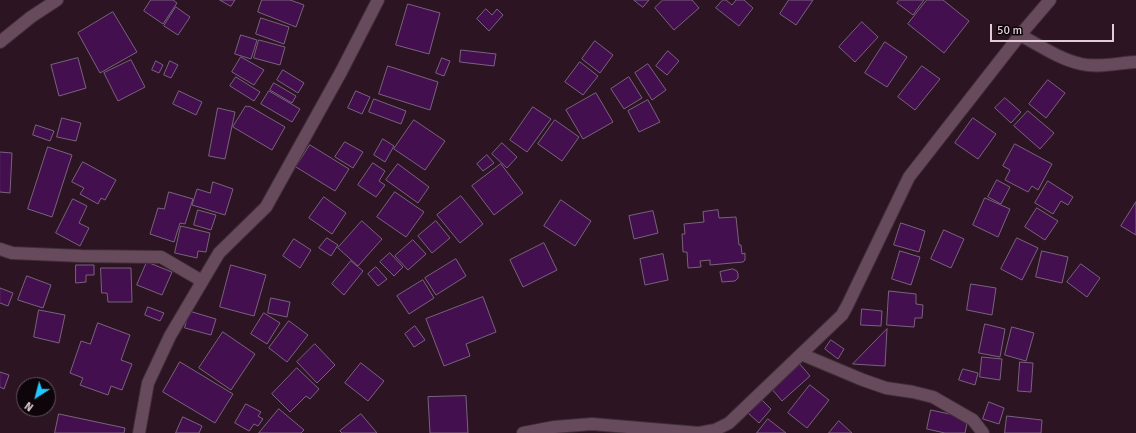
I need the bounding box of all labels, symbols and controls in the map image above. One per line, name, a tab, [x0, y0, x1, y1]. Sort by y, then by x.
scale bar	[992, 16, 1116, 42]
text: 50 m	[997, 23, 1022, 38]
north arrow	[16, 377, 56, 417]
text: N	[22, 399, 36, 414]

